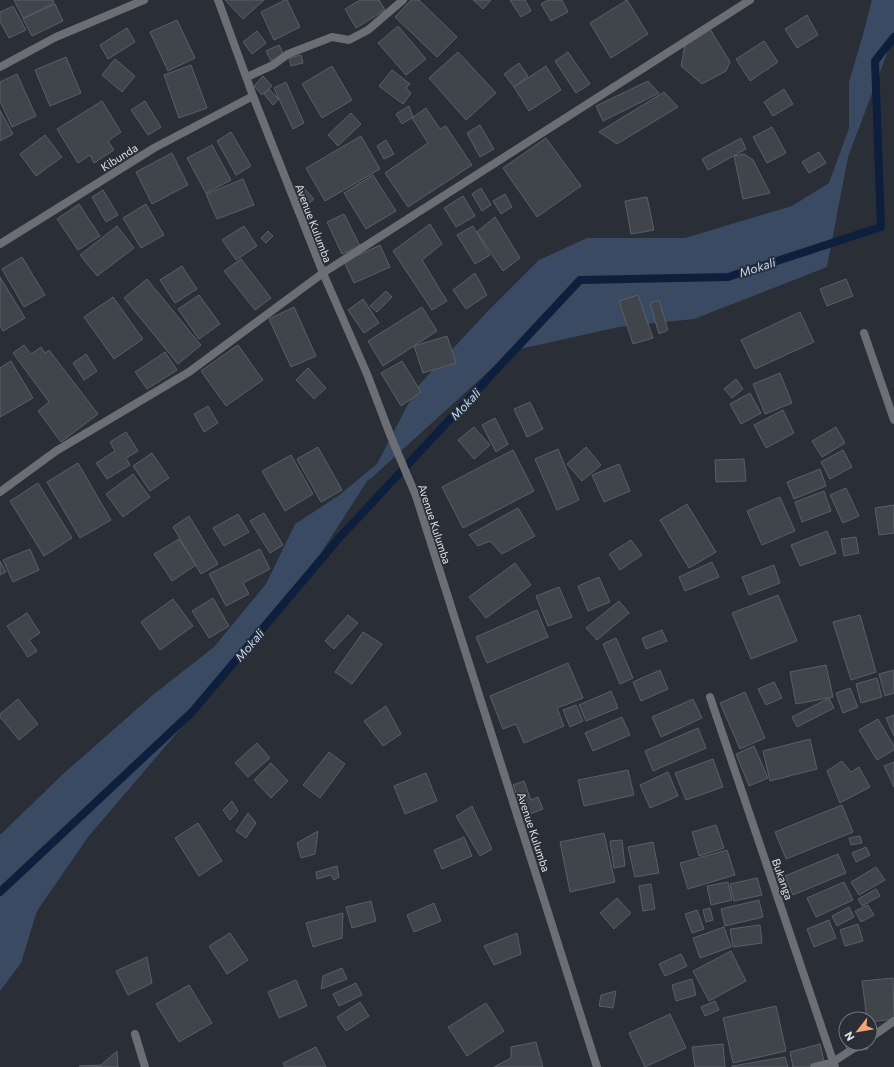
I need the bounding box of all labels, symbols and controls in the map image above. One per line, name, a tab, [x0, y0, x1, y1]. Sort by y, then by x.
street label: Kibunda	[98, 141, 140, 173]
street label: Avenue Kulumba	[293, 182, 335, 264]
water label: Mokali	[737, 254, 778, 279]
water label: Mokali	[447, 385, 484, 422]
street label: Avenue Kulumba	[416, 483, 454, 565]
water label: Mokali	[232, 625, 267, 664]
street label: Avenue Kulumba	[515, 791, 553, 873]
street label: Bukanga	[770, 857, 796, 901]
north arrow	[838, 1011, 878, 1051]
text: N	[841, 1030, 857, 1043]

